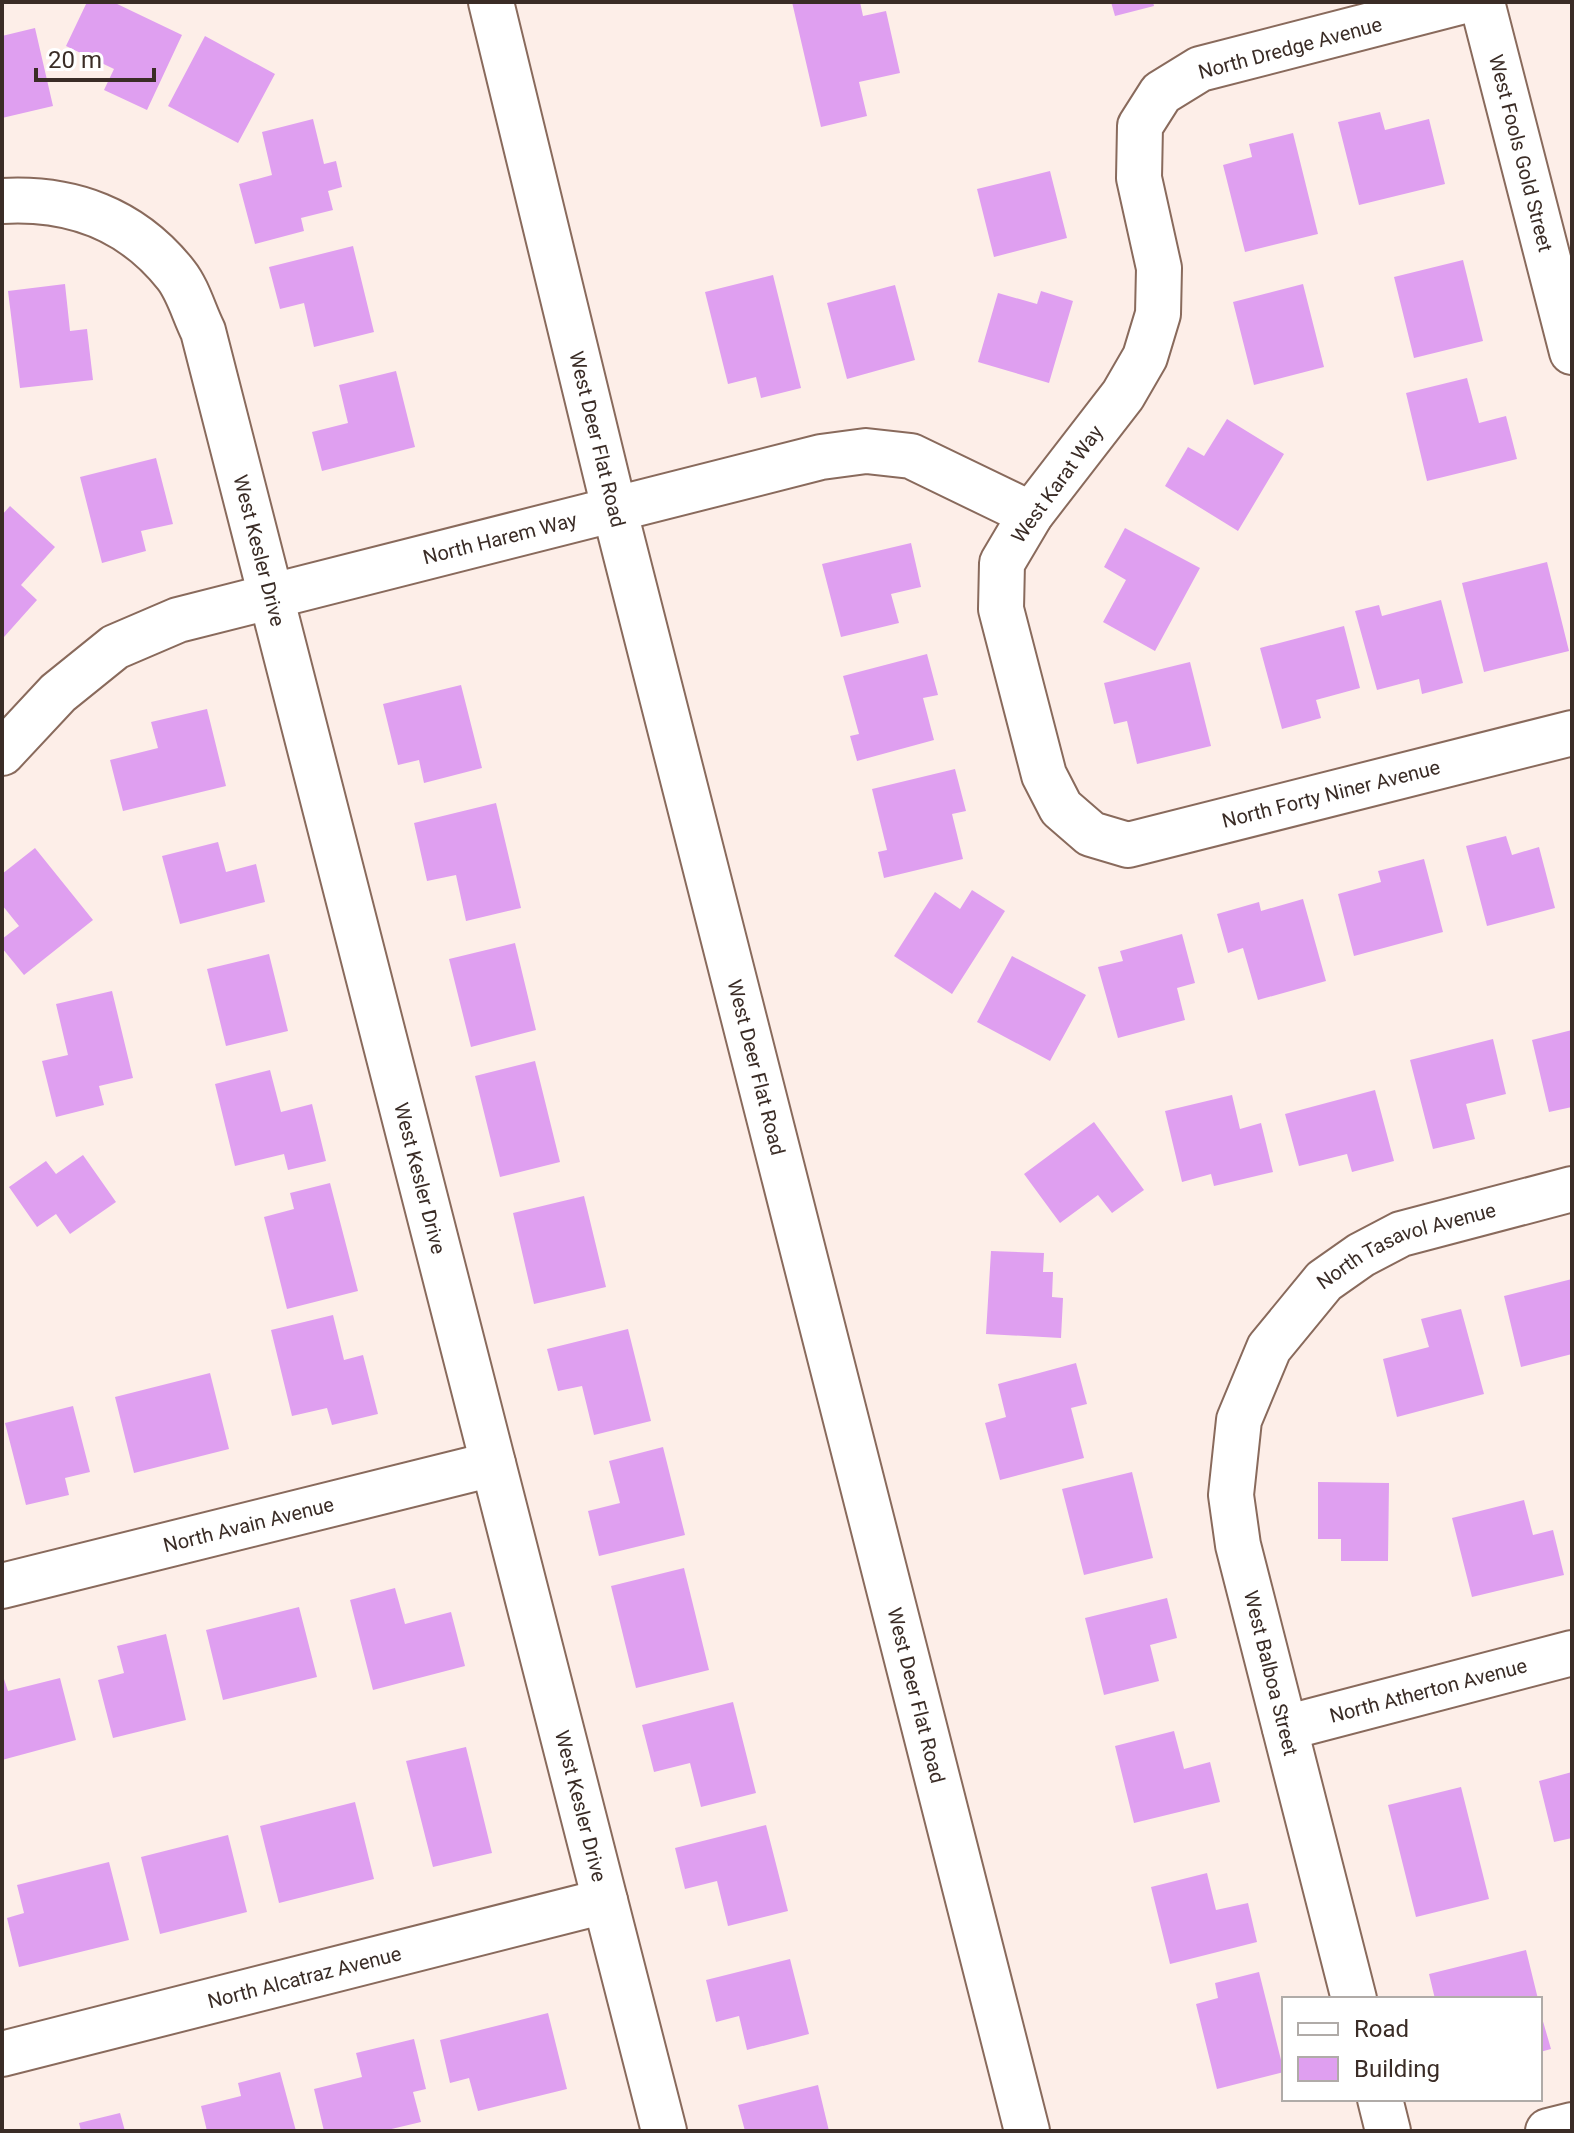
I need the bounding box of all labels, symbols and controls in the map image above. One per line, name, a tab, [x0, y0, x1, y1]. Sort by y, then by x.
street label: North Dredge Avenue	[1195, 12, 1385, 84]
scale bar	[36, 32, 154, 82]
text: 20 m	[48, 46, 102, 74]
street label: West Fools Gold Street	[1484, 52, 1558, 254]
street label: West Deer Flat Road	[564, 349, 630, 530]
street label: West Karat Way	[1006, 420, 1108, 548]
street label: West Kesler Drive	[228, 472, 290, 629]
street label: North Harem Way	[420, 507, 580, 569]
street label: North Forty Niner Avenue	[1219, 755, 1442, 833]
street label: West Deer Flat Road	[722, 977, 790, 1158]
street label: West Kesler Drive	[389, 1100, 451, 1256]
street label: North Tasavol Avenue	[1312, 1198, 1498, 1294]
street label: North Avain Avenue	[161, 1492, 336, 1557]
street label: West Balboa Street	[1239, 1588, 1303, 1758]
street label: West Deer Flat Road	[882, 1605, 950, 1786]
street label: North Atherton Avenue	[1327, 1653, 1529, 1728]
street label: West Kesler Drive	[550, 1728, 612, 1884]
street label: North Alcatraz Avenue	[205, 1941, 404, 2013]
legend	[1282, 1997, 1542, 2101]
text: Road	[1354, 2015, 1409, 2043]
text: Building	[1354, 2055, 1440, 2083]

